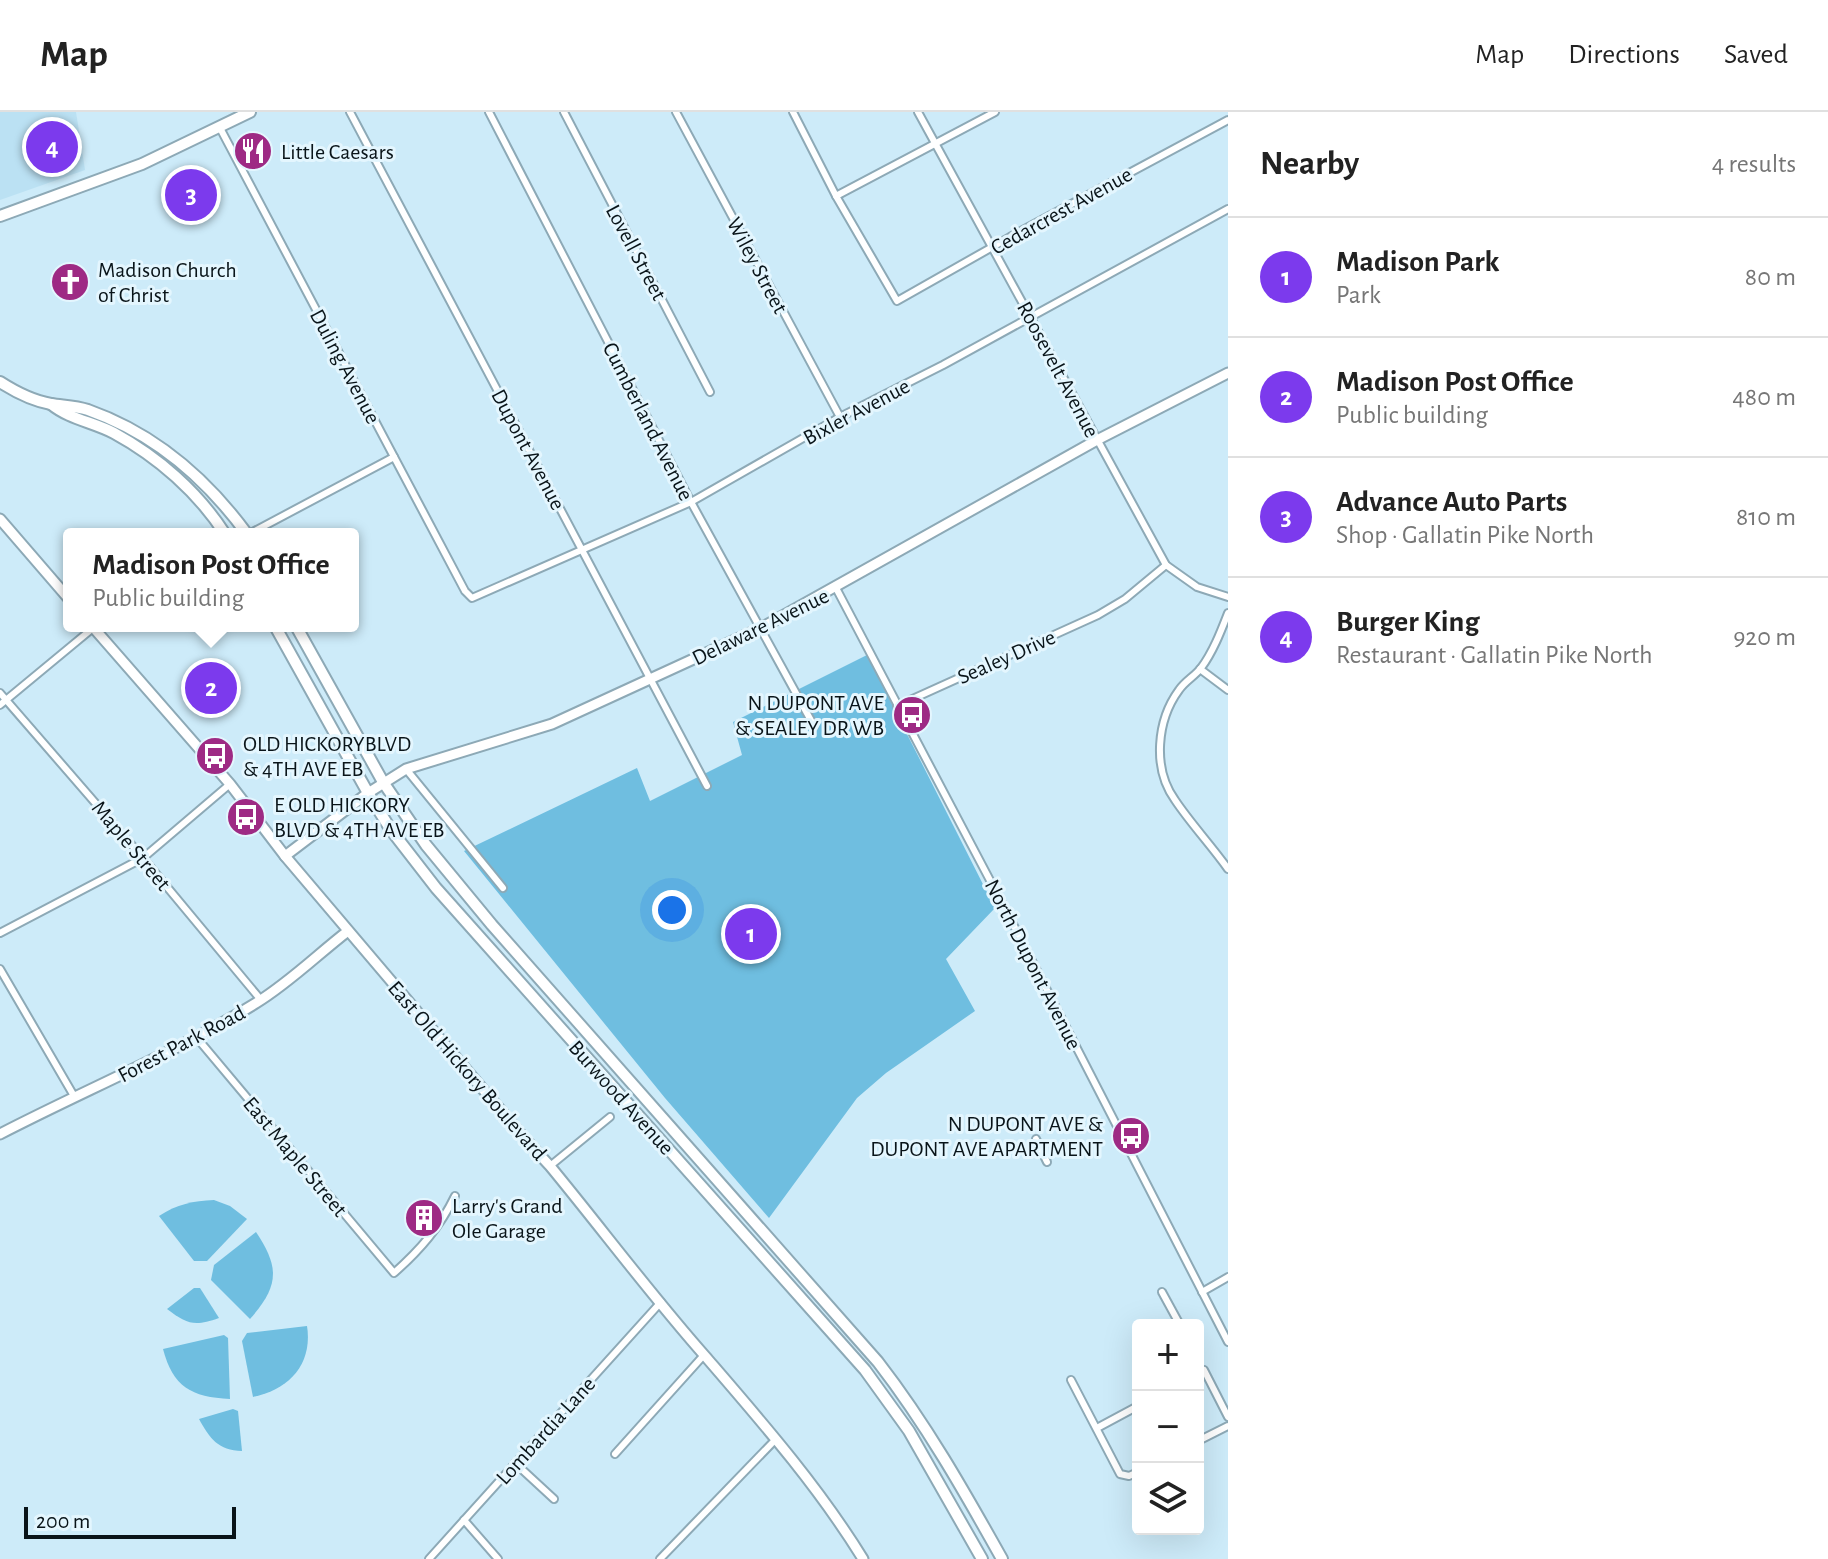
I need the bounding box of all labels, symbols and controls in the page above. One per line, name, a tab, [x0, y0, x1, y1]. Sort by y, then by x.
text: Map	[40, 36, 108, 74]
text: Map	[1475, 41, 1524, 69]
text: Directions	[1568, 41, 1680, 69]
text: Saved	[1724, 41, 1788, 69]
pin: 4	[26, 117, 78, 177]
restaurant icon: Little Caesars	[232, 130, 274, 172]
place label: Little Caesars	[281, 141, 394, 163]
text: Nearby	[1260, 147, 1359, 181]
text: 4 results	[1712, 151, 1796, 177]
street label: Cedarcrest Avenue	[987, 163, 1136, 259]
pin: 3	[165, 165, 217, 225]
street label: Lovell Street	[602, 201, 670, 304]
street label: Wiley Street	[723, 214, 792, 317]
text: Madison Park	[1336, 247, 1499, 277]
place label: Madison Church of Christ	[98, 259, 237, 306]
church icon: Madison Church of Christ	[49, 261, 91, 303]
text: 1	[1281, 264, 1291, 290]
text: 80 m	[1745, 264, 1796, 290]
text: Park	[1336, 282, 1381, 308]
street label: Roosevelt Avenue	[1013, 298, 1103, 441]
street label: Duling Avenue	[306, 306, 384, 427]
street label: Cumberland Avenue	[599, 339, 697, 504]
text: Madison Post Office	[1336, 367, 1574, 397]
street label: Bixler Avenue	[800, 375, 913, 449]
text: 2	[1280, 384, 1292, 410]
text: 480 m	[1732, 384, 1796, 410]
street label: Dupont Avenue	[487, 385, 569, 514]
text: Public building	[1336, 402, 1488, 428]
text: Advance Auto Parts	[1336, 487, 1567, 517]
text: 3	[1280, 504, 1292, 530]
text: 810 m	[1736, 504, 1796, 530]
text: Shop · Gallatin Pike North	[1336, 522, 1594, 548]
popup	[63, 528, 359, 632]
text: Madison Post Office	[92, 550, 330, 580]
street label: Delaware Avenue	[689, 584, 832, 669]
text: Public building	[92, 585, 244, 611]
text: Burger King	[1336, 607, 1479, 637]
text: 4	[1279, 624, 1293, 650]
text: 920 m	[1733, 624, 1796, 650]
street label: Sealey Drive	[954, 626, 1059, 688]
text: Restaurant · Gallatin Pike North	[1336, 642, 1653, 668]
pin: 2	[185, 658, 237, 718]
place label: N DUPONT AVE & SEALEY DR WB	[735, 692, 884, 739]
bus stop icon: N DUPONT AVE & SEALEY DR WB	[891, 694, 933, 736]
place label: OLD HICKORYBLVD & 4TH AVE EB	[243, 733, 411, 780]
bus stop icon: OLD HICKORYBLVD & 4TH AVE EB	[194, 735, 236, 777]
place label: E OLD HICKORY BLVD & 4TH AVE EB	[274, 794, 444, 841]
bus stop icon: E OLD HICKORY BLVD & 4TH AVE EB	[225, 796, 267, 838]
street label: Maple Street	[88, 797, 175, 895]
street label: North Dupont Avenue	[981, 876, 1086, 1053]
your location	[652, 890, 692, 930]
pin: 1	[725, 904, 777, 964]
street label: East Old Hickory Boulevard	[384, 977, 551, 1165]
street label: Forest Park Road	[114, 1001, 249, 1087]
street label: Burwood Avenue	[564, 1036, 678, 1159]
street label: East Maple Street	[239, 1093, 351, 1221]
place label: N DUPONT AVE & DUPONT AVE APARTMENT	[870, 1113, 1104, 1160]
bus stop icon: N DUPONT AVE & DUPONT AVE APARTMENT	[1110, 1115, 1152, 1157]
place label: Larry's Grand Ole Garage	[452, 1195, 563, 1242]
building icon: Larry's Grand Ole Garage	[403, 1197, 445, 1239]
map controls	[1132, 1319, 1204, 1535]
button: +	[1132, 1319, 1204, 1391]
street label: Lombardia Lane	[492, 1373, 600, 1489]
button: −	[1132, 1391, 1204, 1463]
button: layers	[1132, 1463, 1204, 1535]
scale bar	[24, 1503, 236, 1539]
text: 200 m	[36, 1510, 90, 1532]

